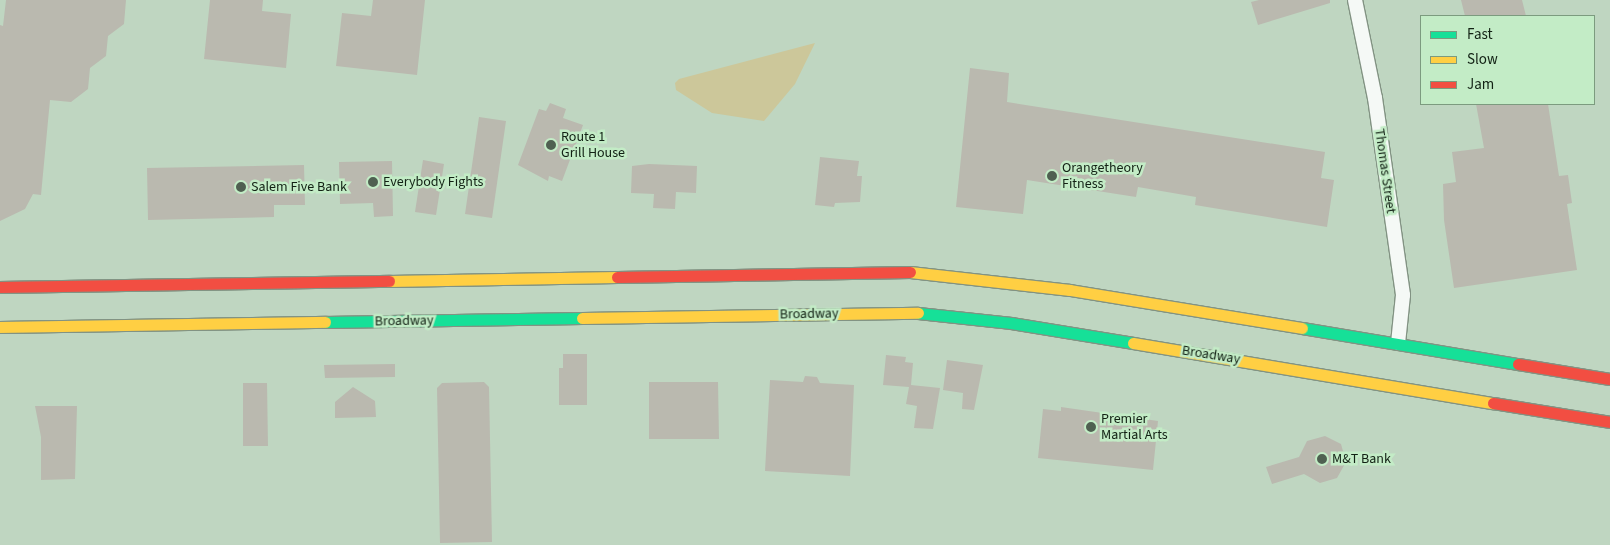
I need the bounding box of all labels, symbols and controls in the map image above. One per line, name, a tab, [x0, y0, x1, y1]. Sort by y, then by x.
legend	[1420, 15, 1595, 105]
text: Fast	[1467, 24, 1493, 45]
text: Slow	[1467, 49, 1498, 70]
text: Jam	[1467, 74, 1494, 95]
street label: Thomas Street	[1371, 128, 1399, 214]
place label: Route 1 Grill House	[561, 129, 625, 162]
marker: Route 1 Grill House	[545, 139, 557, 151]
place label: Orangetheory Fitness	[1062, 160, 1143, 192]
marker: Orangetheory Fitness	[1046, 170, 1058, 182]
place label: Everybody Fights	[383, 174, 483, 190]
marker: Everybody Fights	[367, 176, 379, 188]
place label: Salem Five Bank	[251, 179, 347, 195]
marker: Salem Five Bank	[235, 181, 247, 193]
street label: Broadway	[780, 305, 838, 323]
street label: Broadway	[375, 312, 433, 330]
street label: Broadway	[1181, 342, 1241, 368]
place label: Premier Martial Arts	[1101, 411, 1168, 444]
marker: Premier Martial Arts	[1085, 421, 1097, 433]
place label: M&T Bank	[1332, 451, 1391, 467]
marker: M&T Bank	[1316, 453, 1328, 465]

